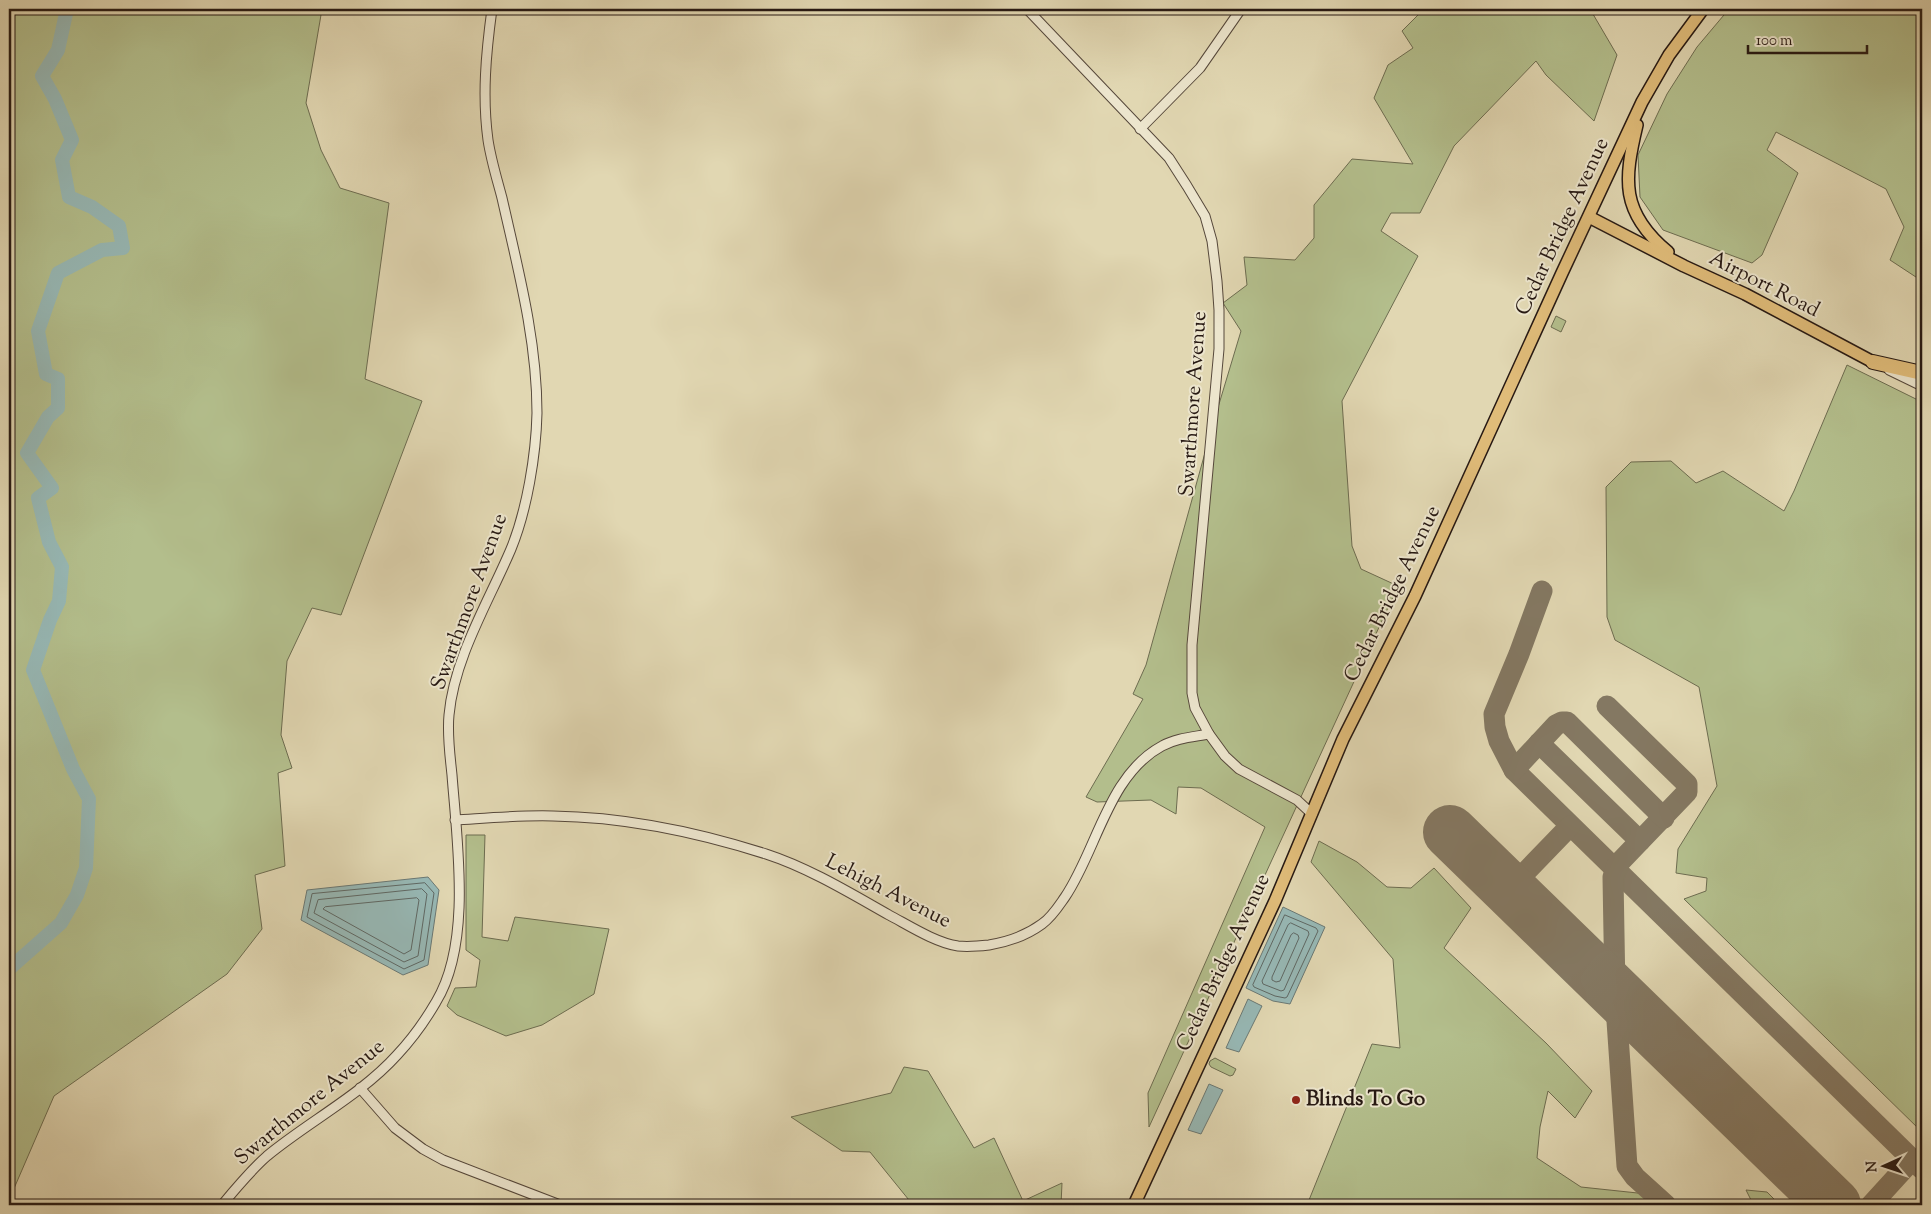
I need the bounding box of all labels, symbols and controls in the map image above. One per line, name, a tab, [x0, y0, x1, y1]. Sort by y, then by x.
scale bar	[1748, 22, 1867, 54]
text: 100 m	[1756, 31, 1793, 52]
street label: Cedar Bridge Avenue	[1509, 133, 1617, 321]
street label: Airport Road	[1703, 244, 1825, 326]
street label: Swarthmore Avenue	[1173, 310, 1215, 498]
street label: Cedar Bridge Avenue	[1337, 501, 1449, 687]
street label: Swarthmore Avenue	[424, 510, 516, 694]
street label: Lehigh Avenue	[820, 847, 956, 937]
street label: Cedar Bridge Avenue	[1170, 869, 1278, 1057]
street label: Swarthmore Avenue	[228, 1033, 392, 1173]
place label: Blinds To Go	[1306, 1085, 1426, 1115]
marker: Blinds To Go	[1290, 1094, 1302, 1106]
north arrow	[1858, 1142, 1908, 1192]
text: N	[1863, 1160, 1883, 1173]

